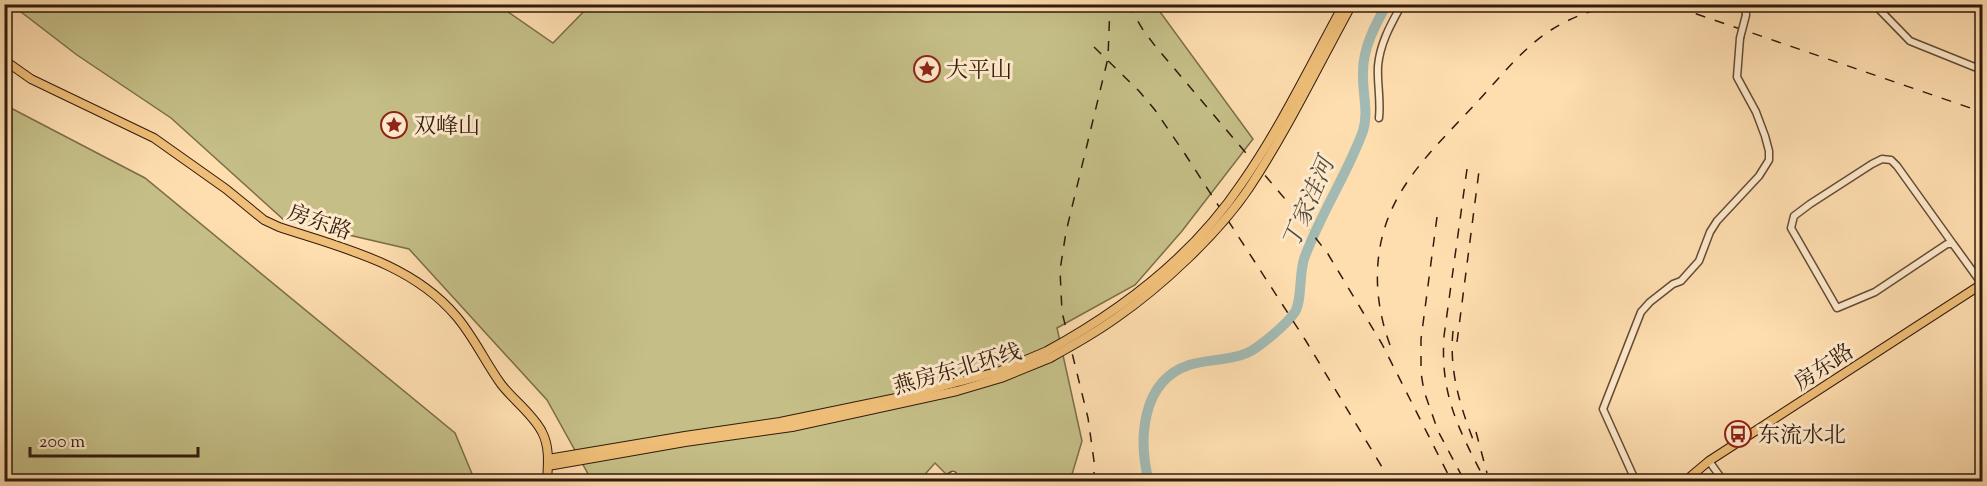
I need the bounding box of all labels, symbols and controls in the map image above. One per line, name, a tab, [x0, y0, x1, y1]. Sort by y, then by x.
place icon: 大平山	[912, 54, 942, 84]
place label: 大平山	[946, 56, 1012, 88]
place icon: 双峰山	[379, 110, 409, 140]
place label: 双峰山	[414, 112, 480, 144]
water label: 丁家洼河	[1275, 149, 1346, 255]
street label: 房东路	[283, 198, 355, 250]
street label: 燕房东北环线	[890, 337, 1026, 404]
street label: 房东路	[1788, 337, 1861, 400]
bus stop icon: 东流水北	[1723, 419, 1753, 449]
scale bar	[30, 420, 198, 458]
place label: 东流水北	[1758, 421, 1846, 453]
text: 200 m	[39, 430, 85, 456]

